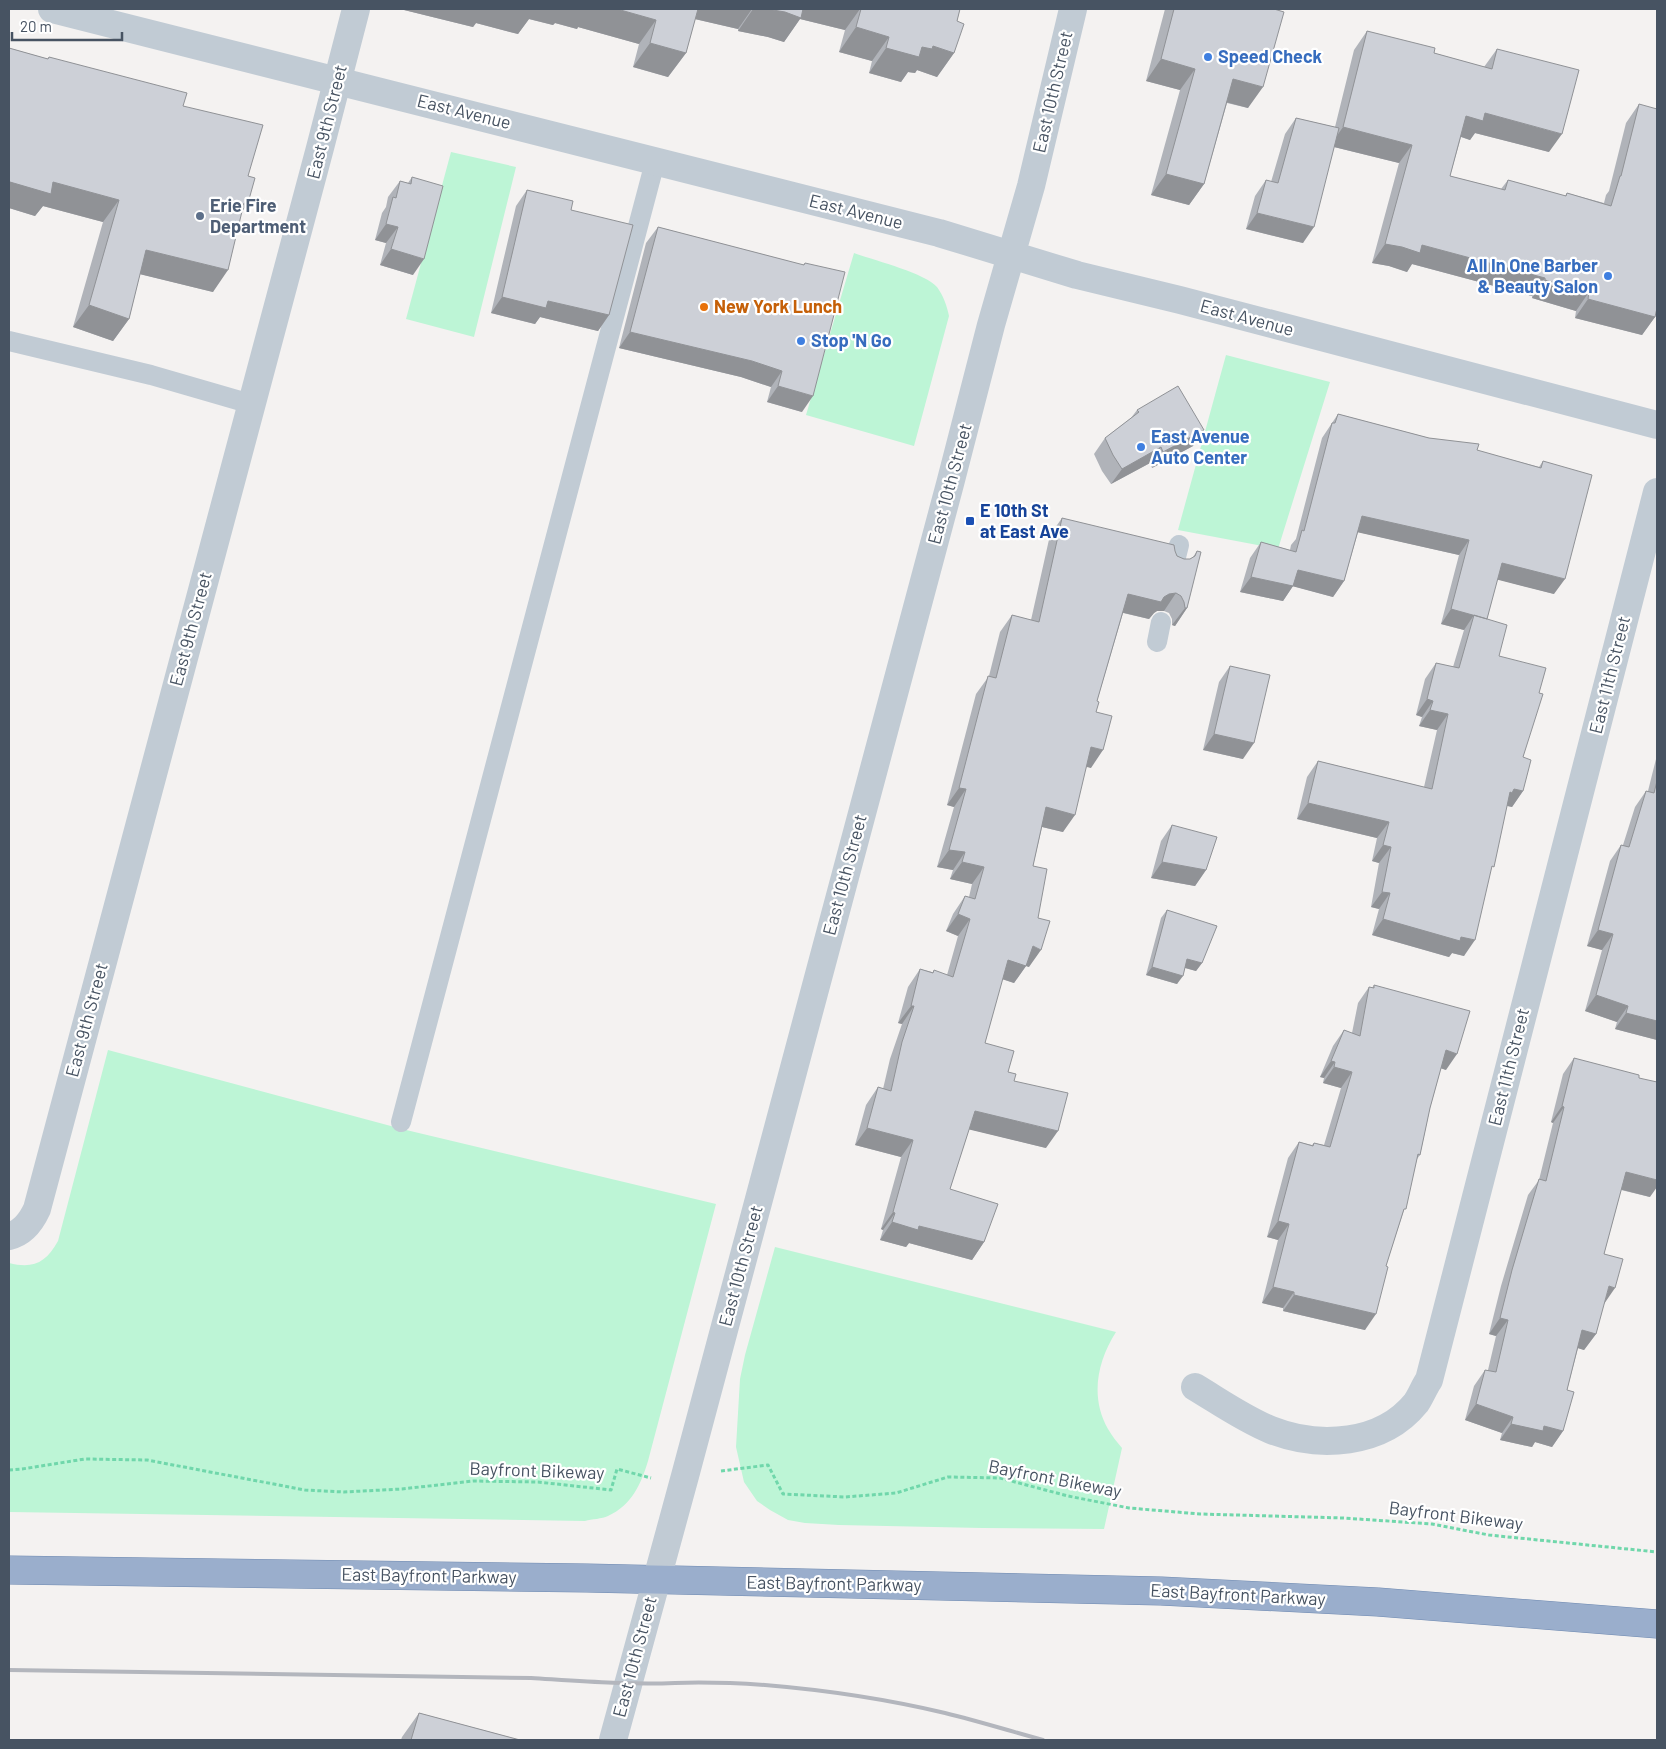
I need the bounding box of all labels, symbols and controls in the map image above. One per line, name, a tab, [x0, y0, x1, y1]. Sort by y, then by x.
scale bar	[12, 10, 122, 42]
text: 20 m	[20, 17, 52, 35]
street label: East 10th Street	[1027, 29, 1077, 155]
place label: Speed Check	[1218, 45, 1323, 67]
marker: Speed Check	[1202, 51, 1214, 63]
street label: East 9th Street	[301, 62, 351, 181]
street label: East Avenue	[415, 89, 514, 133]
street label: East Avenue	[807, 189, 906, 233]
place label: Erie Fire Department	[210, 194, 306, 237]
marker: Erie Fire Department	[194, 210, 206, 222]
place label: All In One Barber & Beauty Salon	[1467, 254, 1598, 297]
marker: All In One Barber & Beauty Salon	[1602, 270, 1614, 282]
street label: East Avenue	[1198, 294, 1297, 340]
place label: New York Lunch	[714, 295, 842, 317]
marker: New York Lunch	[698, 301, 710, 313]
place label: Stop 'N Go	[811, 329, 892, 351]
marker: Stop 'N Go	[795, 335, 807, 347]
street label: East 10th Street	[922, 421, 976, 547]
place label: East Avenue Auto Center	[1151, 425, 1250, 468]
marker: East Avenue Auto Center	[1135, 441, 1147, 453]
place label: E 10th St at East Ave	[980, 499, 1069, 542]
marker: E 10th St at East Ave	[964, 515, 976, 527]
street label: East 9th Street	[164, 569, 216, 688]
street label: East 11th Street	[1584, 614, 1634, 736]
street label: East 10th Street	[817, 812, 871, 938]
street label: East 9th Street	[60, 960, 112, 1079]
street label: East 11th Street	[1483, 1006, 1533, 1128]
street label: East 10th Street	[713, 1203, 767, 1329]
street label: Bayfront Bikeway	[987, 1454, 1124, 1502]
street label: Bayfront Bikeway	[469, 1457, 605, 1483]
street label: Bayfront Bikeway	[1388, 1496, 1525, 1534]
street label: East Bayfront Parkway	[341, 1562, 517, 1588]
street label: East Bayfront Parkway	[746, 1570, 922, 1596]
street label: East Bayfront Parkway	[1150, 1578, 1326, 1610]
street label: East 10th Street	[607, 1594, 661, 1720]

